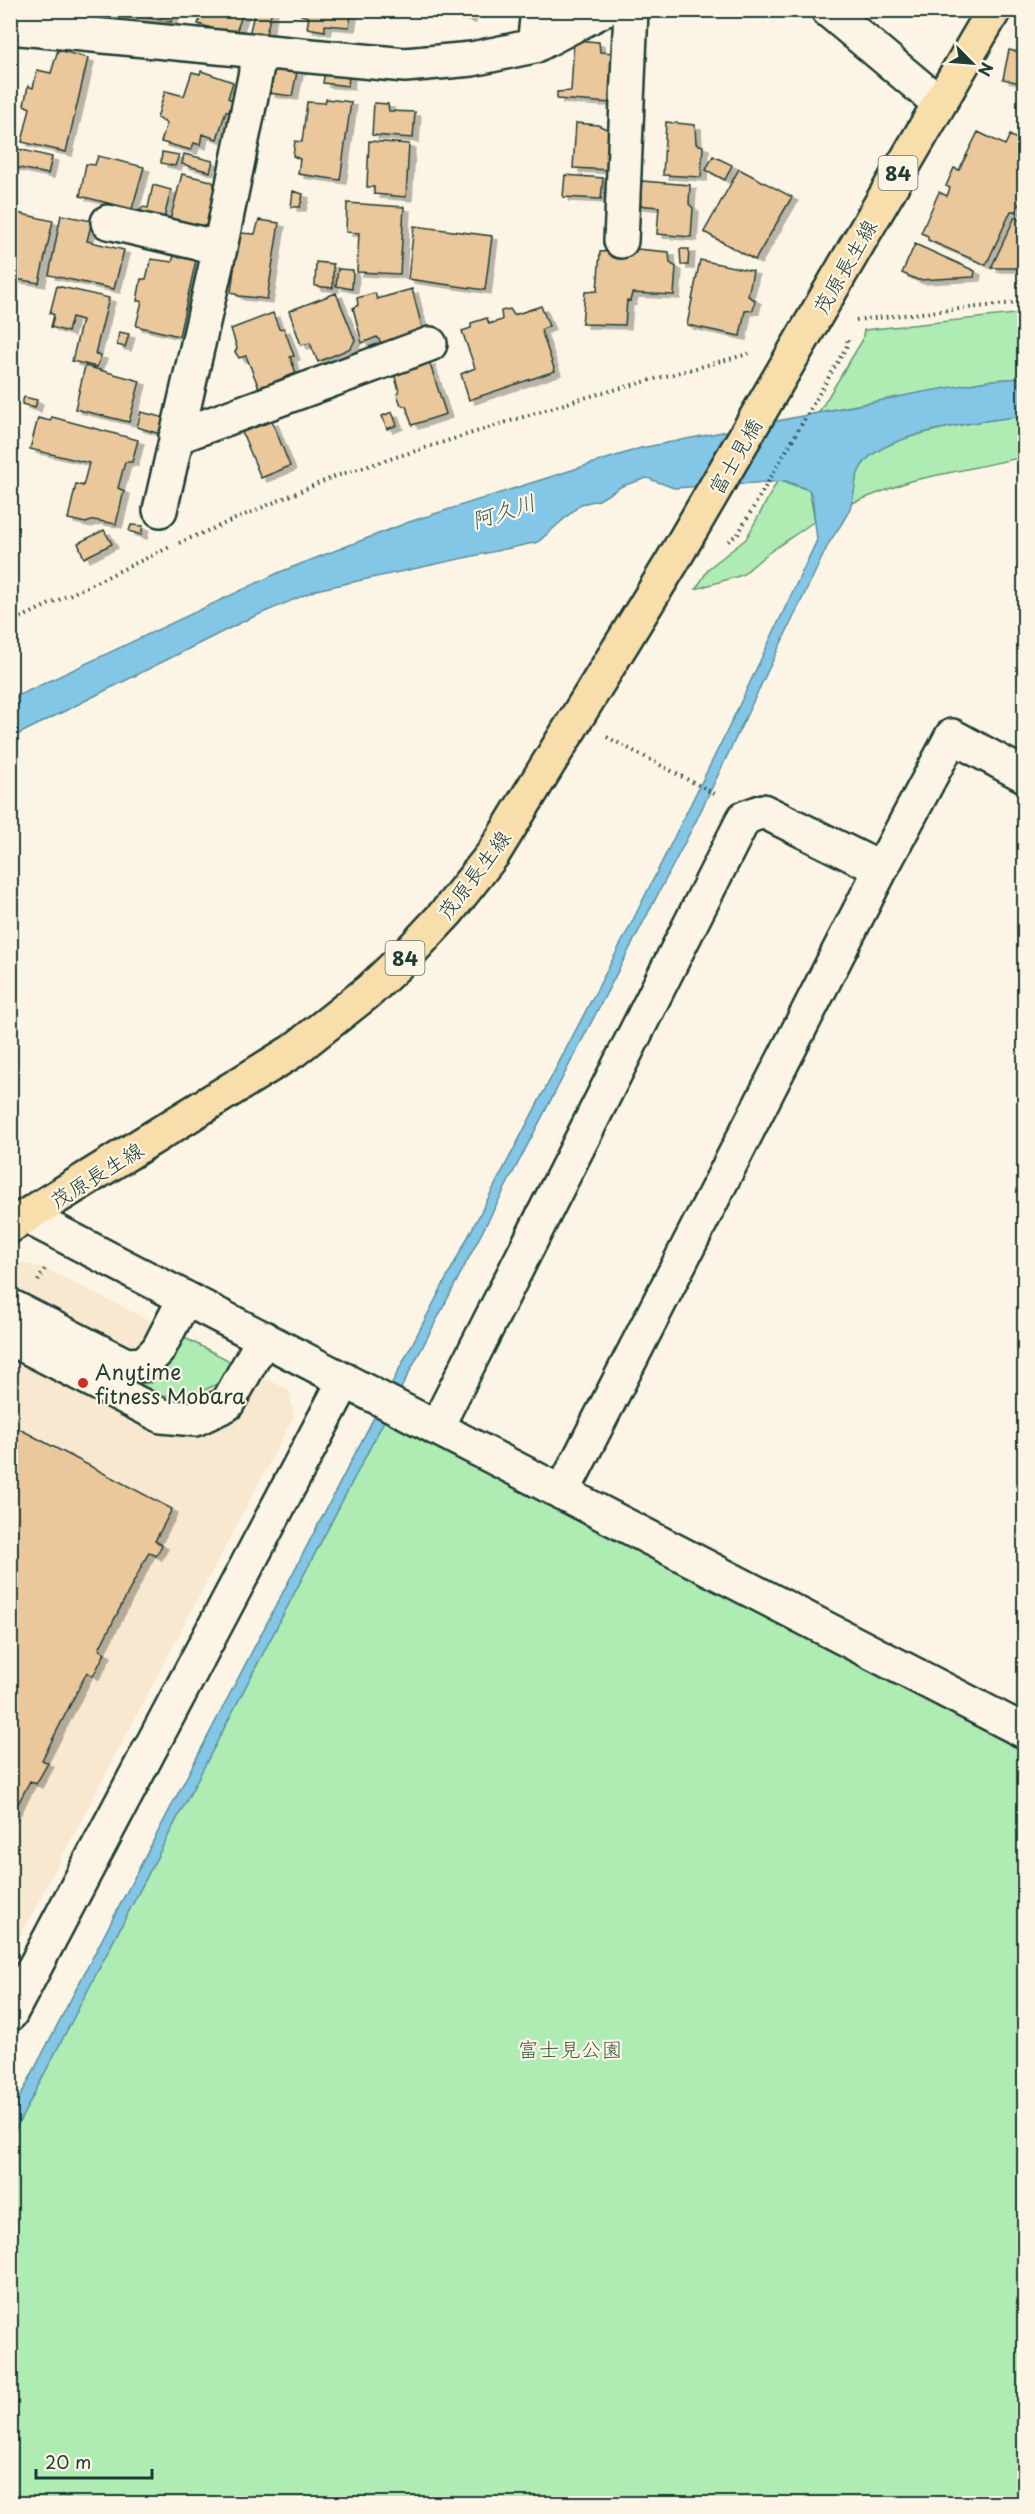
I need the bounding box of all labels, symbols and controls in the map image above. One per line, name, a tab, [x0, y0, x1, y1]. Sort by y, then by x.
north arrow	[942, 33, 1002, 93]
text: N	[973, 59, 1000, 81]
road number: 84	[878, 156, 918, 190]
street label: 茂原長生線	[804, 213, 884, 319]
street label: 富士見橋	[699, 412, 769, 500]
water label: 阿久川	[467, 484, 539, 536]
street label: 茂原長生線	[429, 822, 517, 926]
road number: 84	[386, 941, 424, 975]
street label: 茂原長生線	[43, 1133, 149, 1215]
place label: Anytime fitness Mobara	[95, 1355, 246, 1411]
marker: Anytime fitness Mobara	[76, 1376, 90, 1390]
park label: 富士見公園	[518, 2032, 623, 2064]
scale bar	[36, 2442, 152, 2480]
text: 20 m	[45, 2448, 91, 2475]

